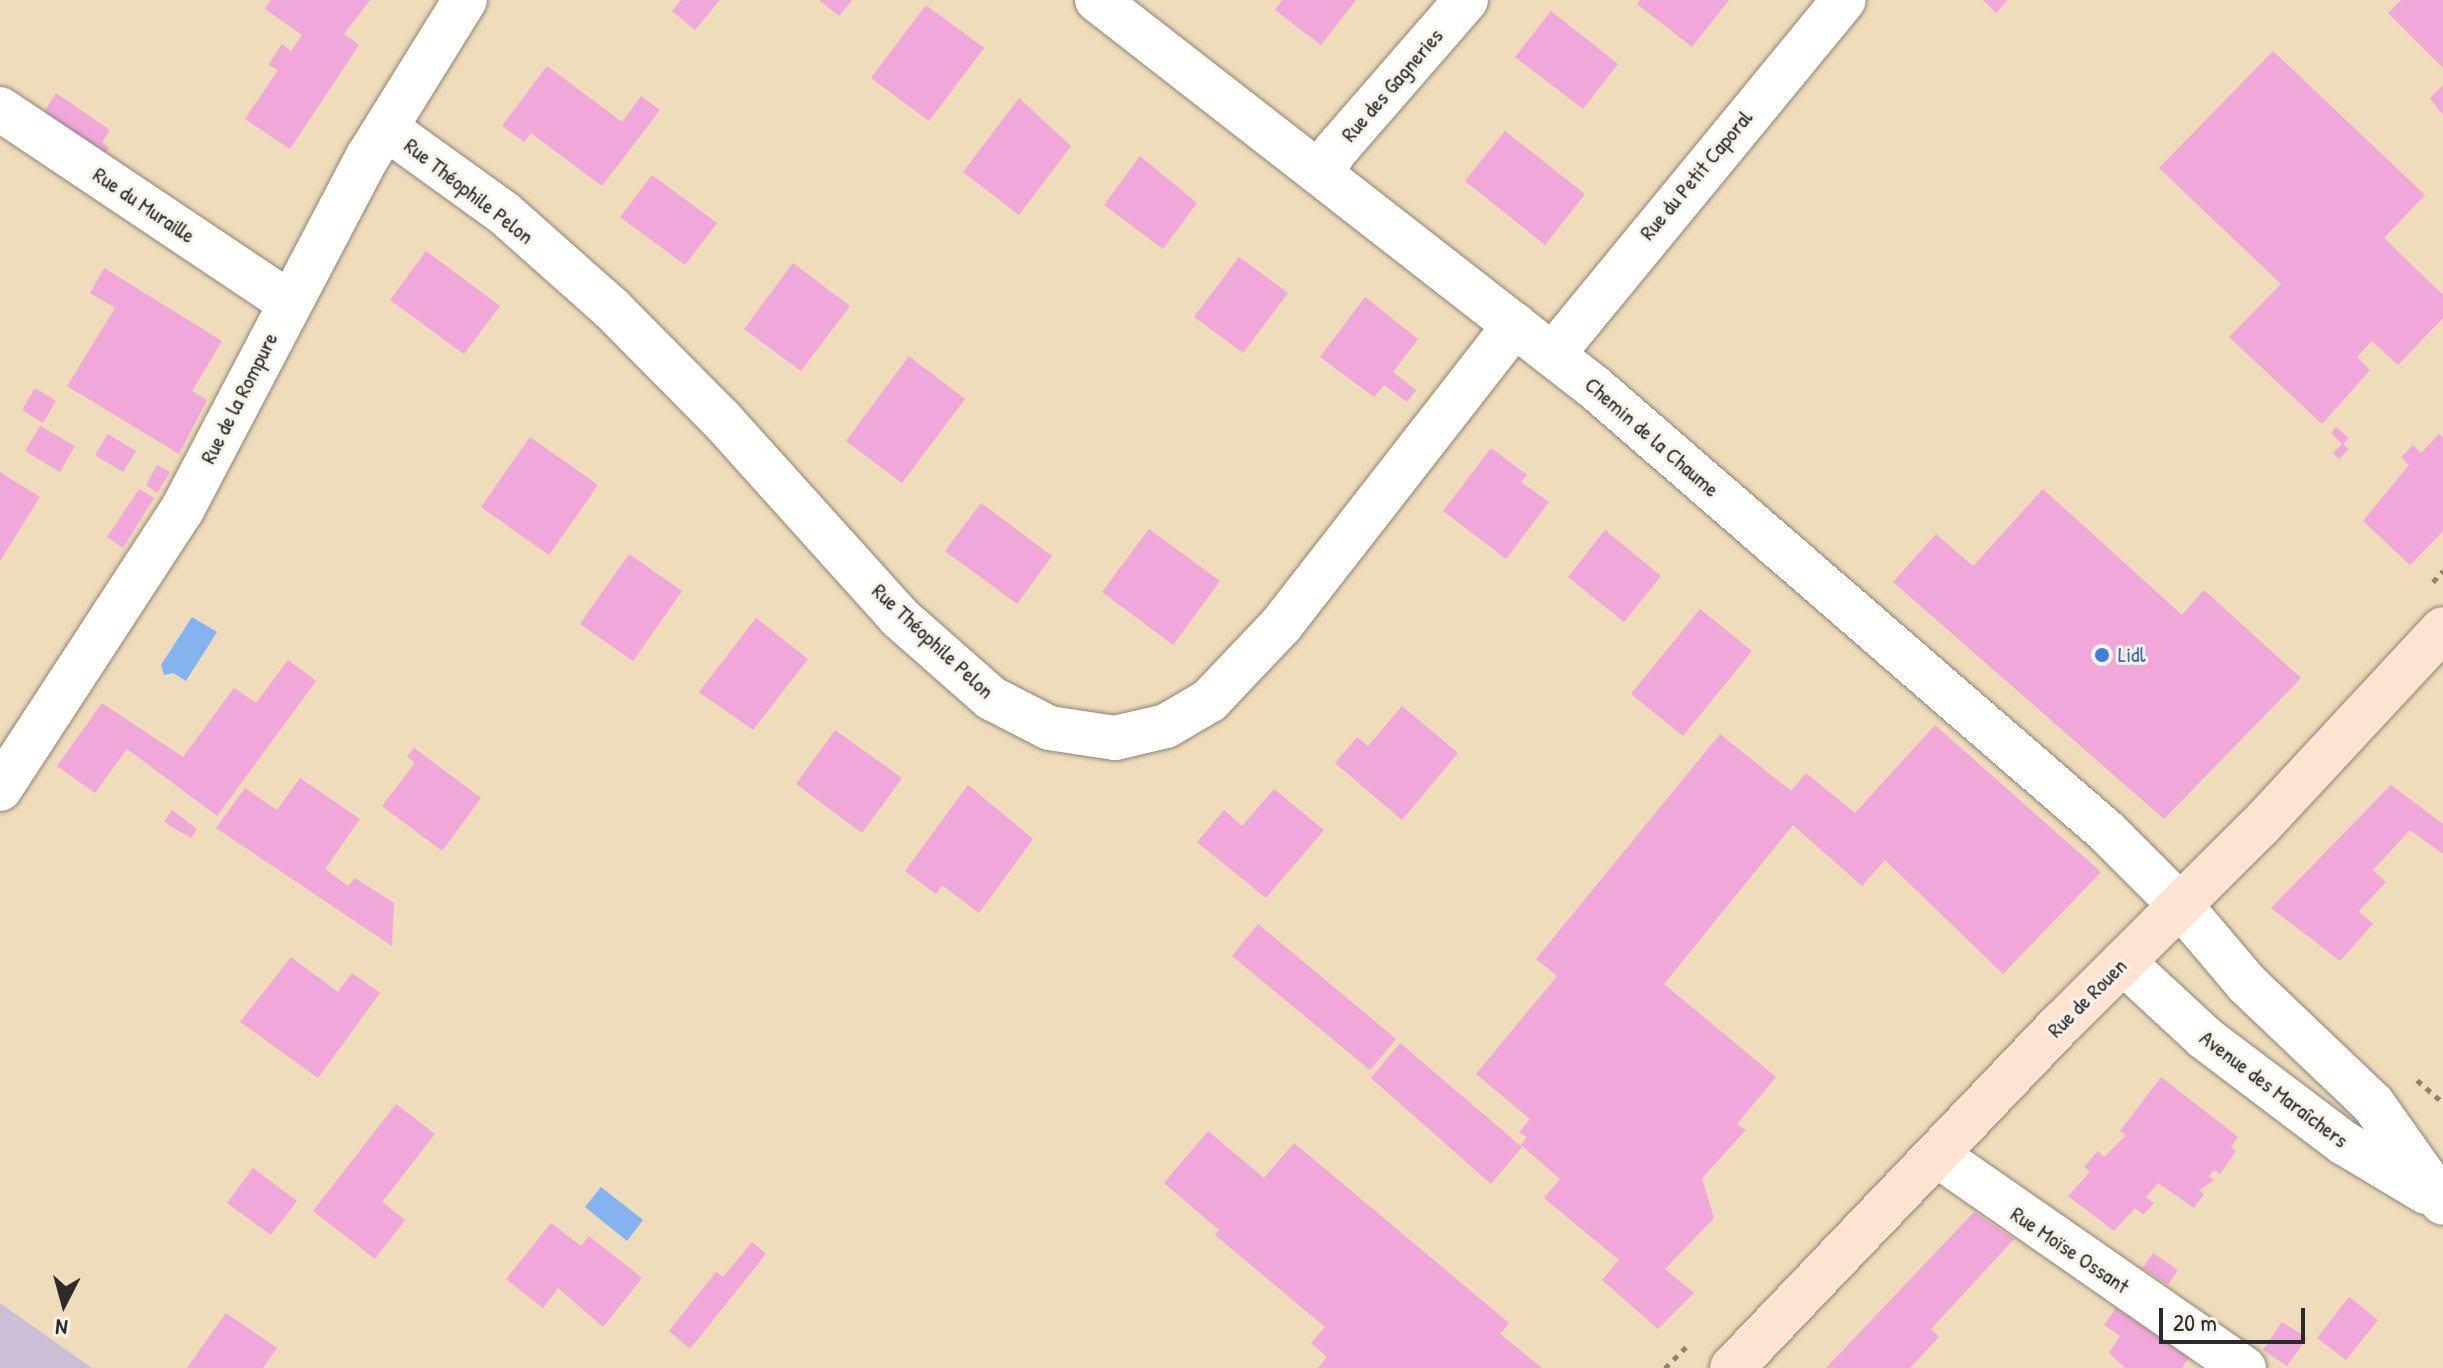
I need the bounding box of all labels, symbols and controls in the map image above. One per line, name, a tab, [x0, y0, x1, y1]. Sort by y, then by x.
street label: Rue des Gagneries	[1336, 23, 1448, 147]
street label: Rue du Petit Caporal	[1634, 105, 1758, 245]
street label: Rue Théophile Pelon	[399, 132, 539, 250]
street label: Rue du Muraille	[88, 161, 200, 249]
street label: Rue de la Rompure	[195, 328, 283, 468]
street label: Chemin de la Chaume	[1579, 371, 1725, 503]
street label: Rue Théophile Pelon	[867, 578, 999, 704]
place label: Lidl	[2118, 642, 2146, 668]
marker: Lidl	[2093, 646, 2111, 664]
street label: Rue de Rouen	[2042, 953, 2132, 1043]
street label: Avenue des Maraîchers	[2195, 1025, 2353, 1153]
street label: Rue Moïse Ossant	[2006, 1201, 2134, 1299]
north arrow	[24, 1264, 104, 1344]
scale bar	[2163, 1292, 2309, 1342]
text: 20 m	[2173, 1306, 2217, 1338]
text: N	[54, 1312, 69, 1343]

